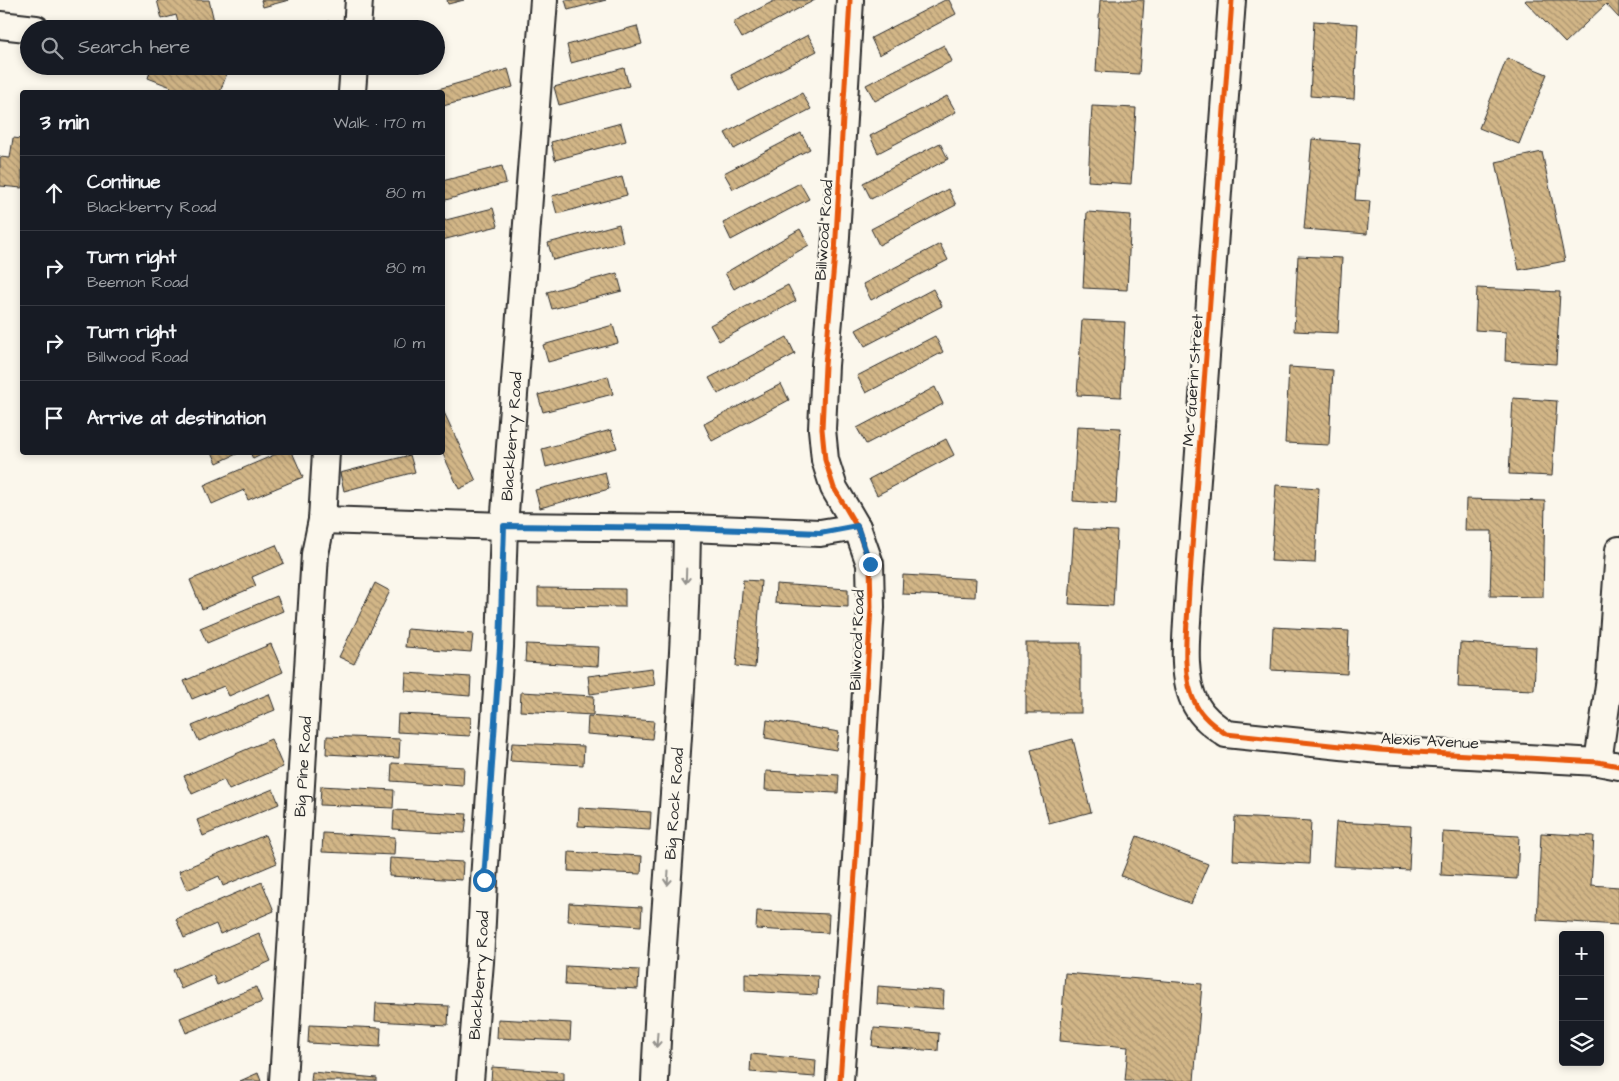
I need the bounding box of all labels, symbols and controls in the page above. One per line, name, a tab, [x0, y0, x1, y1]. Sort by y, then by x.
search box	[20, 20, 445, 75]
icon: search	[38, 34, 66, 62]
text: Search here	[78, 34, 190, 61]
text: 3 min	[40, 108, 89, 137]
text: Walk · 170 m	[334, 112, 425, 134]
text: Continue	[87, 169, 161, 196]
icon: ahead	[40, 179, 68, 207]
street label: Billwood Road	[809, 179, 838, 281]
text: 80 m	[386, 182, 425, 204]
text: Blackberry Road	[87, 196, 216, 218]
text: Turn right	[87, 244, 176, 271]
icon: right	[40, 254, 68, 282]
text: 80 m	[386, 257, 425, 279]
text: Beemon Road	[87, 271, 188, 293]
street label: Mc Guerin Street	[1177, 313, 1209, 447]
text: Turn right	[87, 319, 176, 346]
icon: right	[40, 329, 68, 357]
text: 10 m	[394, 332, 425, 354]
text: Billwood Road	[87, 346, 188, 368]
street label: Blackberry Road	[496, 371, 528, 502]
icon: arrive	[40, 404, 68, 432]
text: Arrive at destination	[87, 405, 266, 432]
route end	[859, 553, 882, 576]
one-way arrow	[681, 568, 691, 584]
street label: Billwood Road	[844, 589, 870, 691]
street label: Big Pine Road	[289, 716, 317, 818]
street label: Alexis Avenue	[1381, 727, 1480, 755]
street label: Big Rock Road	[659, 747, 689, 860]
route start	[473, 869, 496, 892]
one-way arrow	[663, 870, 672, 886]
street label: Blackberry Road	[464, 910, 494, 1041]
map controls	[1559, 931, 1604, 1066]
button: +	[1559, 931, 1604, 976]
button: −	[1559, 976, 1604, 1021]
button: layers	[1559, 1021, 1604, 1066]
one-way arrow	[653, 1032, 662, 1048]

